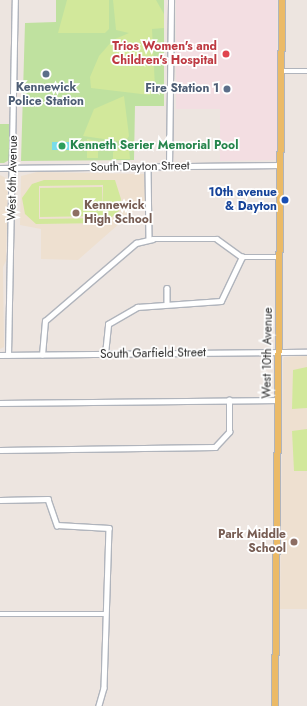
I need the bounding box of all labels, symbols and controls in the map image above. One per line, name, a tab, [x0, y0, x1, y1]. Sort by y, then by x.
place label: Trios Women's and Children's Hospital	[112, 40, 217, 68]
marker: Trios Women's and Children's Hospital	[220, 48, 232, 60]
marker: Kennewick Police Station	[41, 69, 51, 79]
place label: Kennewick Police Station	[8, 81, 84, 109]
place label: Fire Station 1	[145, 82, 219, 96]
marker: Fire Station 1	[222, 84, 232, 94]
street label: West 6th Avenue	[5, 135, 21, 221]
place label: Kenneth Serier Memorial Pool	[70, 139, 238, 153]
marker: Kenneth Serier Memorial Pool	[57, 141, 67, 151]
street label: South Dayton Street	[90, 159, 190, 175]
place label: 10th avenue & Dayton	[209, 186, 277, 214]
marker: 10th avenue & Dayton	[280, 195, 290, 205]
place label: Kennewick High School	[84, 199, 152, 227]
marker: Kennewick High School	[71, 208, 81, 218]
street label: West 10th Avenue	[260, 307, 276, 399]
street label: South Garfield Street	[100, 346, 206, 362]
place label: Park Middle School	[218, 528, 286, 556]
marker: Park Middle School	[289, 537, 299, 547]

